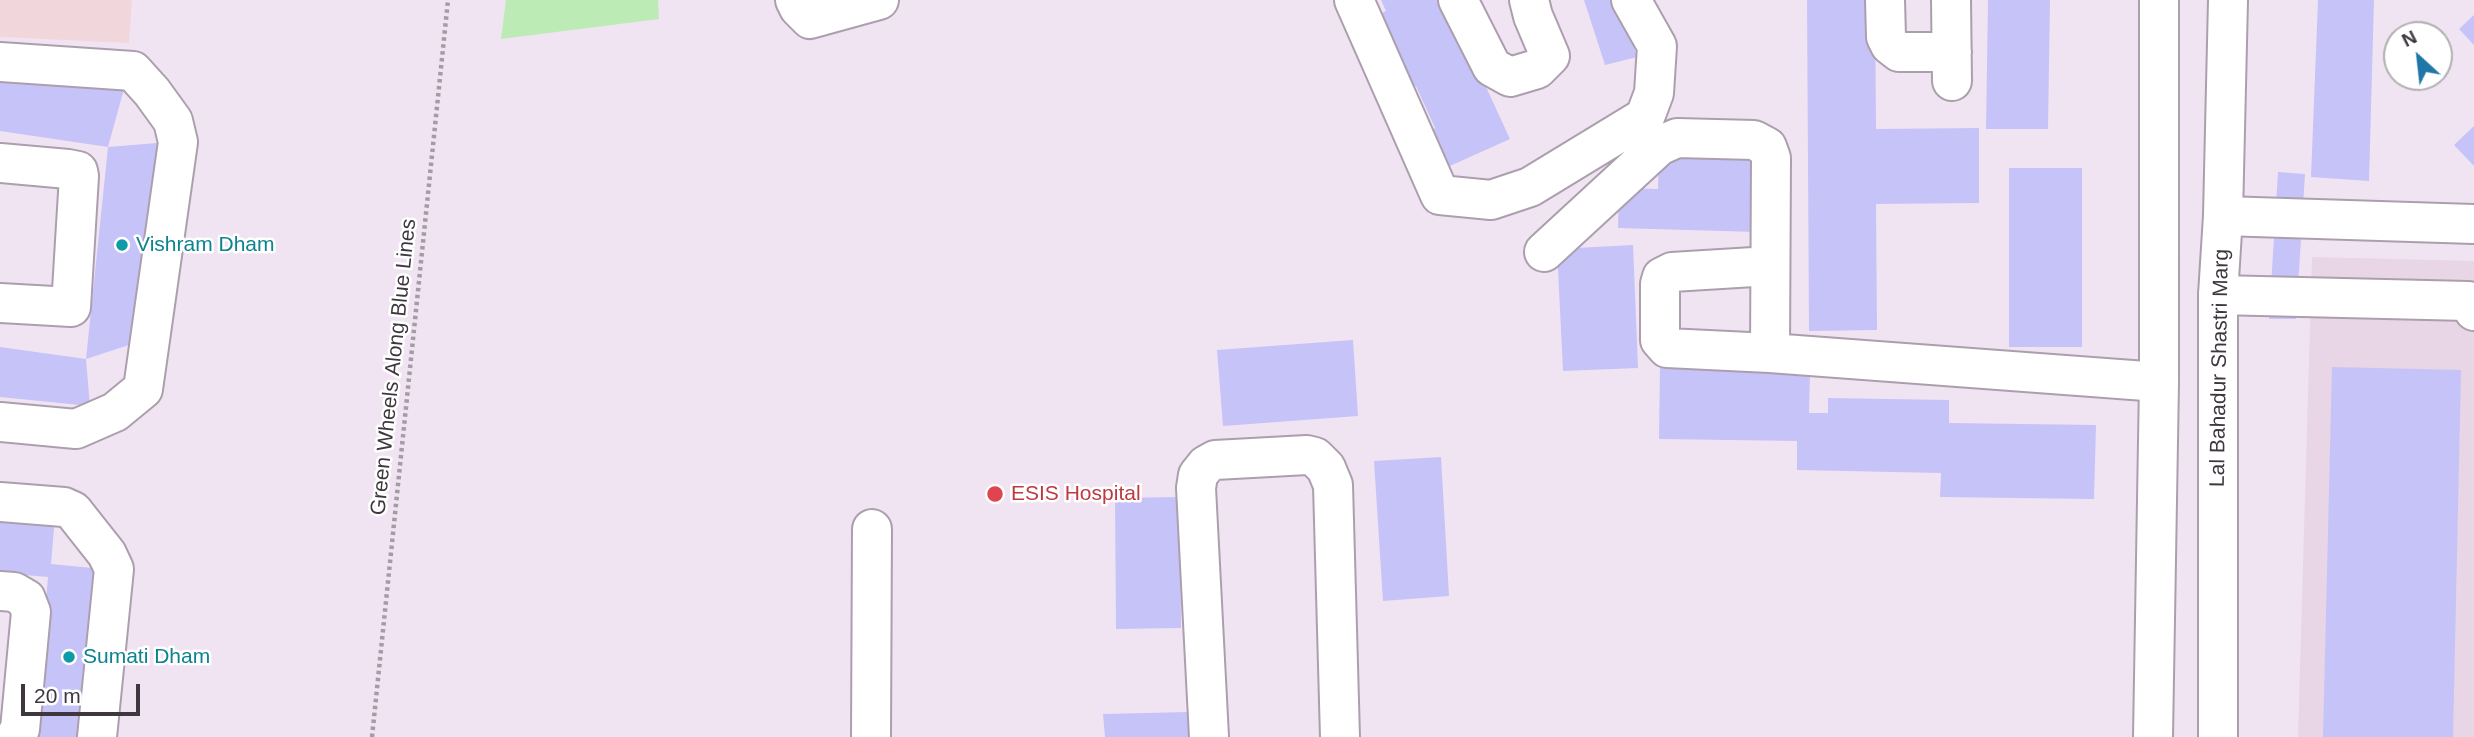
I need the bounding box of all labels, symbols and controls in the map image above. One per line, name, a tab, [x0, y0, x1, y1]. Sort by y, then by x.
north arrow	[2383, 21, 2453, 91]
text: N	[2398, 26, 2420, 51]
street label: Green Wheels Along Blue Lines	[366, 218, 422, 516]
place label: Vishram Dham	[136, 232, 274, 258]
marker: Vishram Dham	[114, 237, 130, 253]
street label: Lal Bahadur Shastri Marg	[2205, 249, 2235, 487]
place label: ESIS Hospital	[1011, 481, 1141, 507]
marker: ESIS Hospital	[985, 484, 1005, 504]
place label: Sumati Dham	[83, 644, 210, 670]
marker: Sumati Dham	[61, 649, 77, 665]
scale bar	[24, 670, 144, 714]
text: 20 m	[34, 684, 81, 707]

